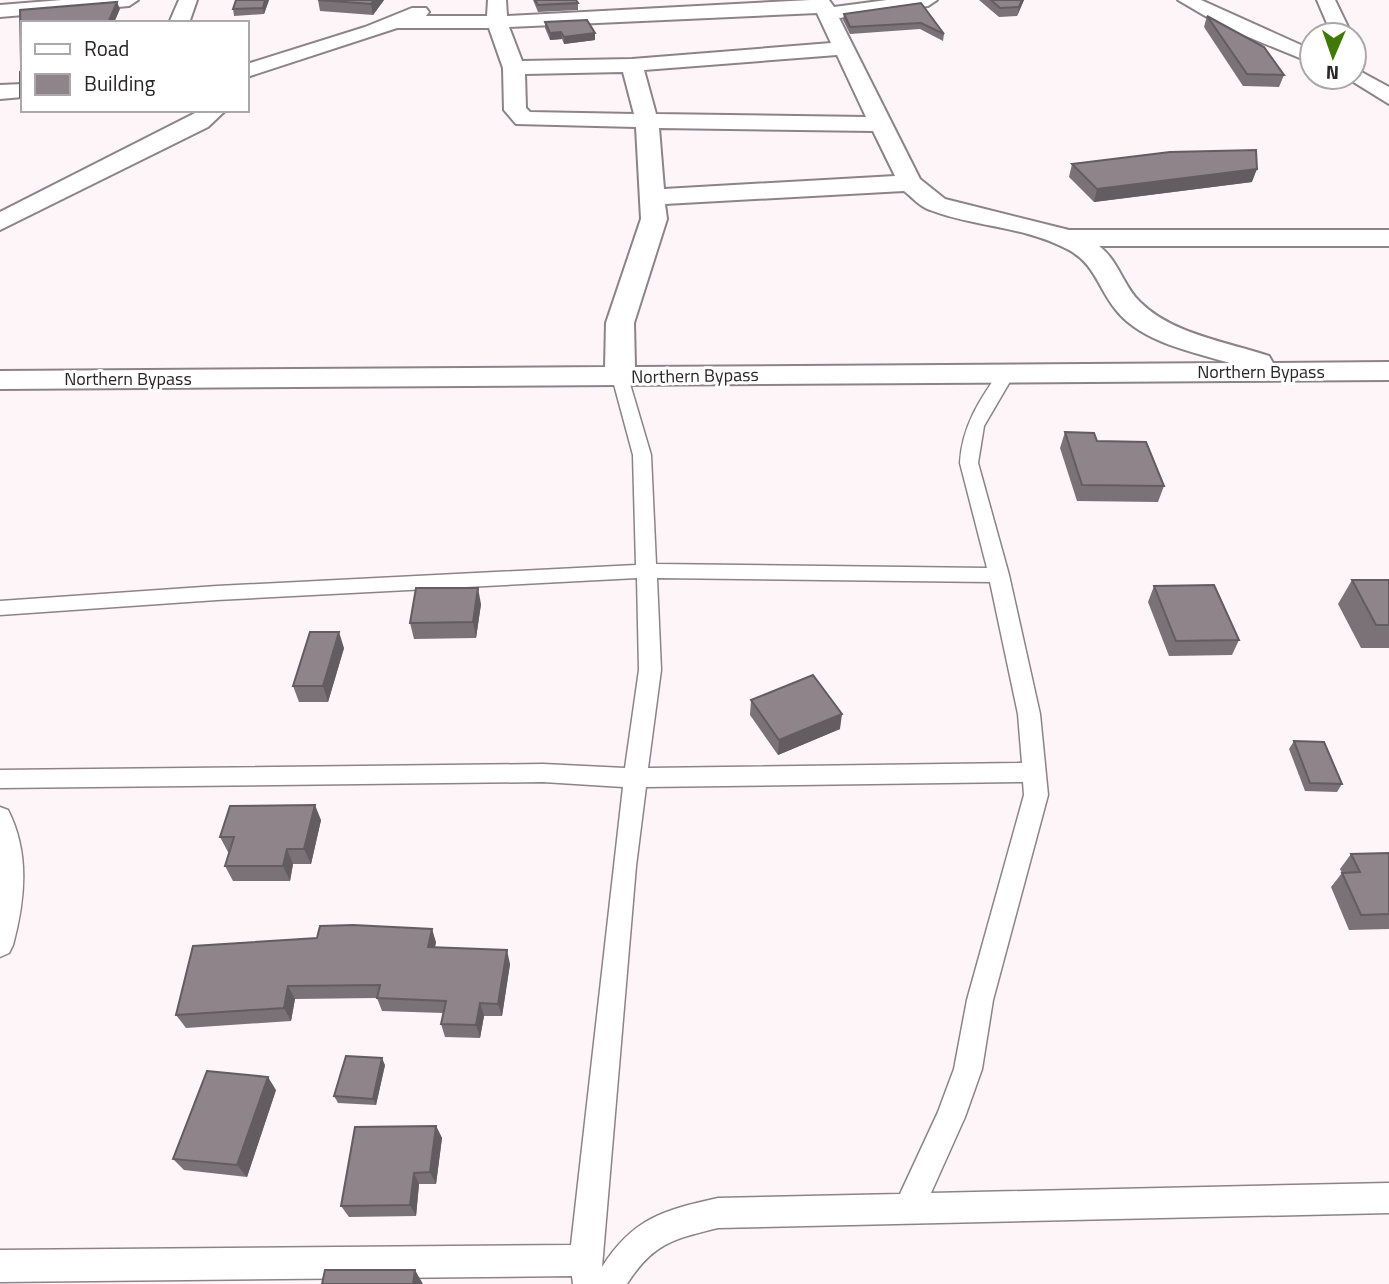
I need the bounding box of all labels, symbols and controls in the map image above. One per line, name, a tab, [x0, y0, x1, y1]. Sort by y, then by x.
legend	[21, 21, 248, 112]
north arrow	[1298, 21, 1368, 91]
text: Road	[84, 32, 129, 64]
text: N	[1325, 59, 1339, 88]
text: Building	[84, 67, 156, 99]
street label: Northern Bypass	[1197, 358, 1325, 385]
street label: Northern Bypass	[631, 361, 759, 390]
street label: Northern Bypass	[64, 365, 192, 392]

